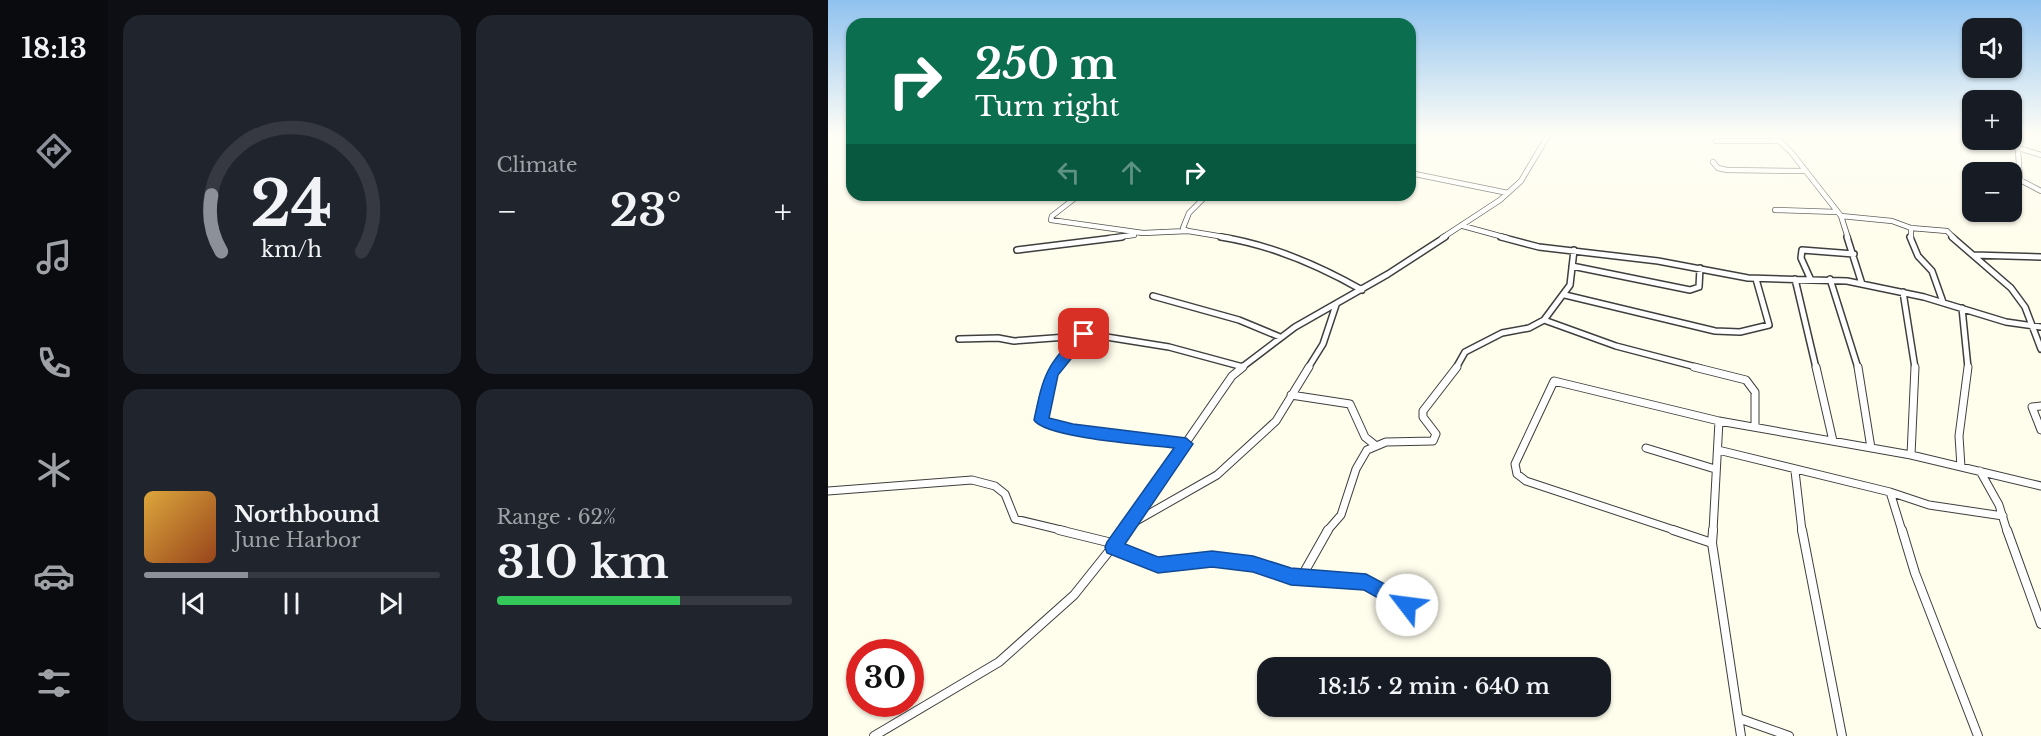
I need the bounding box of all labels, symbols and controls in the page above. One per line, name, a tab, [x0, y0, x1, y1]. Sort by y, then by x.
map controls	[1962, 18, 2022, 222]
button: sound	[1962, 18, 2022, 78]
text: 18:13	[21, 32, 87, 65]
text: 250 m	[975, 38, 1117, 90]
icon: right	[876, 42, 954, 120]
text: Turn right	[975, 90, 1119, 123]
button: +	[1962, 90, 2022, 150]
icon: directions	[33, 130, 75, 172]
text: Climate	[497, 153, 577, 177]
icon: left	[1052, 156, 1085, 189]
icon: ahead	[1115, 156, 1148, 189]
icon: right	[1178, 156, 1211, 189]
button: −	[1962, 162, 2022, 222]
text: 24	[251, 165, 333, 243]
text: 23°	[609, 182, 682, 238]
text: −	[497, 191, 517, 232]
text: +	[774, 191, 792, 232]
icon: music	[33, 236, 75, 278]
text: km/h	[261, 236, 322, 263]
pin	[1058, 308, 1109, 359]
icon: arrive	[1067, 317, 1100, 350]
icon: phone	[33, 342, 75, 384]
icon: climate	[33, 449, 75, 491]
text: Northbound	[234, 501, 380, 528]
text: Range · 62%	[497, 505, 616, 529]
text: June Harbor	[234, 528, 361, 552]
text: 310 km	[497, 534, 669, 590]
icon: car	[33, 555, 75, 597]
position arrow	[1375, 573, 1439, 637]
icon: previous	[177, 587, 210, 620]
icon: pause	[275, 587, 308, 620]
icon: next	[374, 587, 407, 620]
speed limit sign: 30	[846, 639, 924, 717]
icon: filters	[33, 662, 75, 704]
text: 18:15 · 2 min · 640 m	[1318, 673, 1550, 700]

